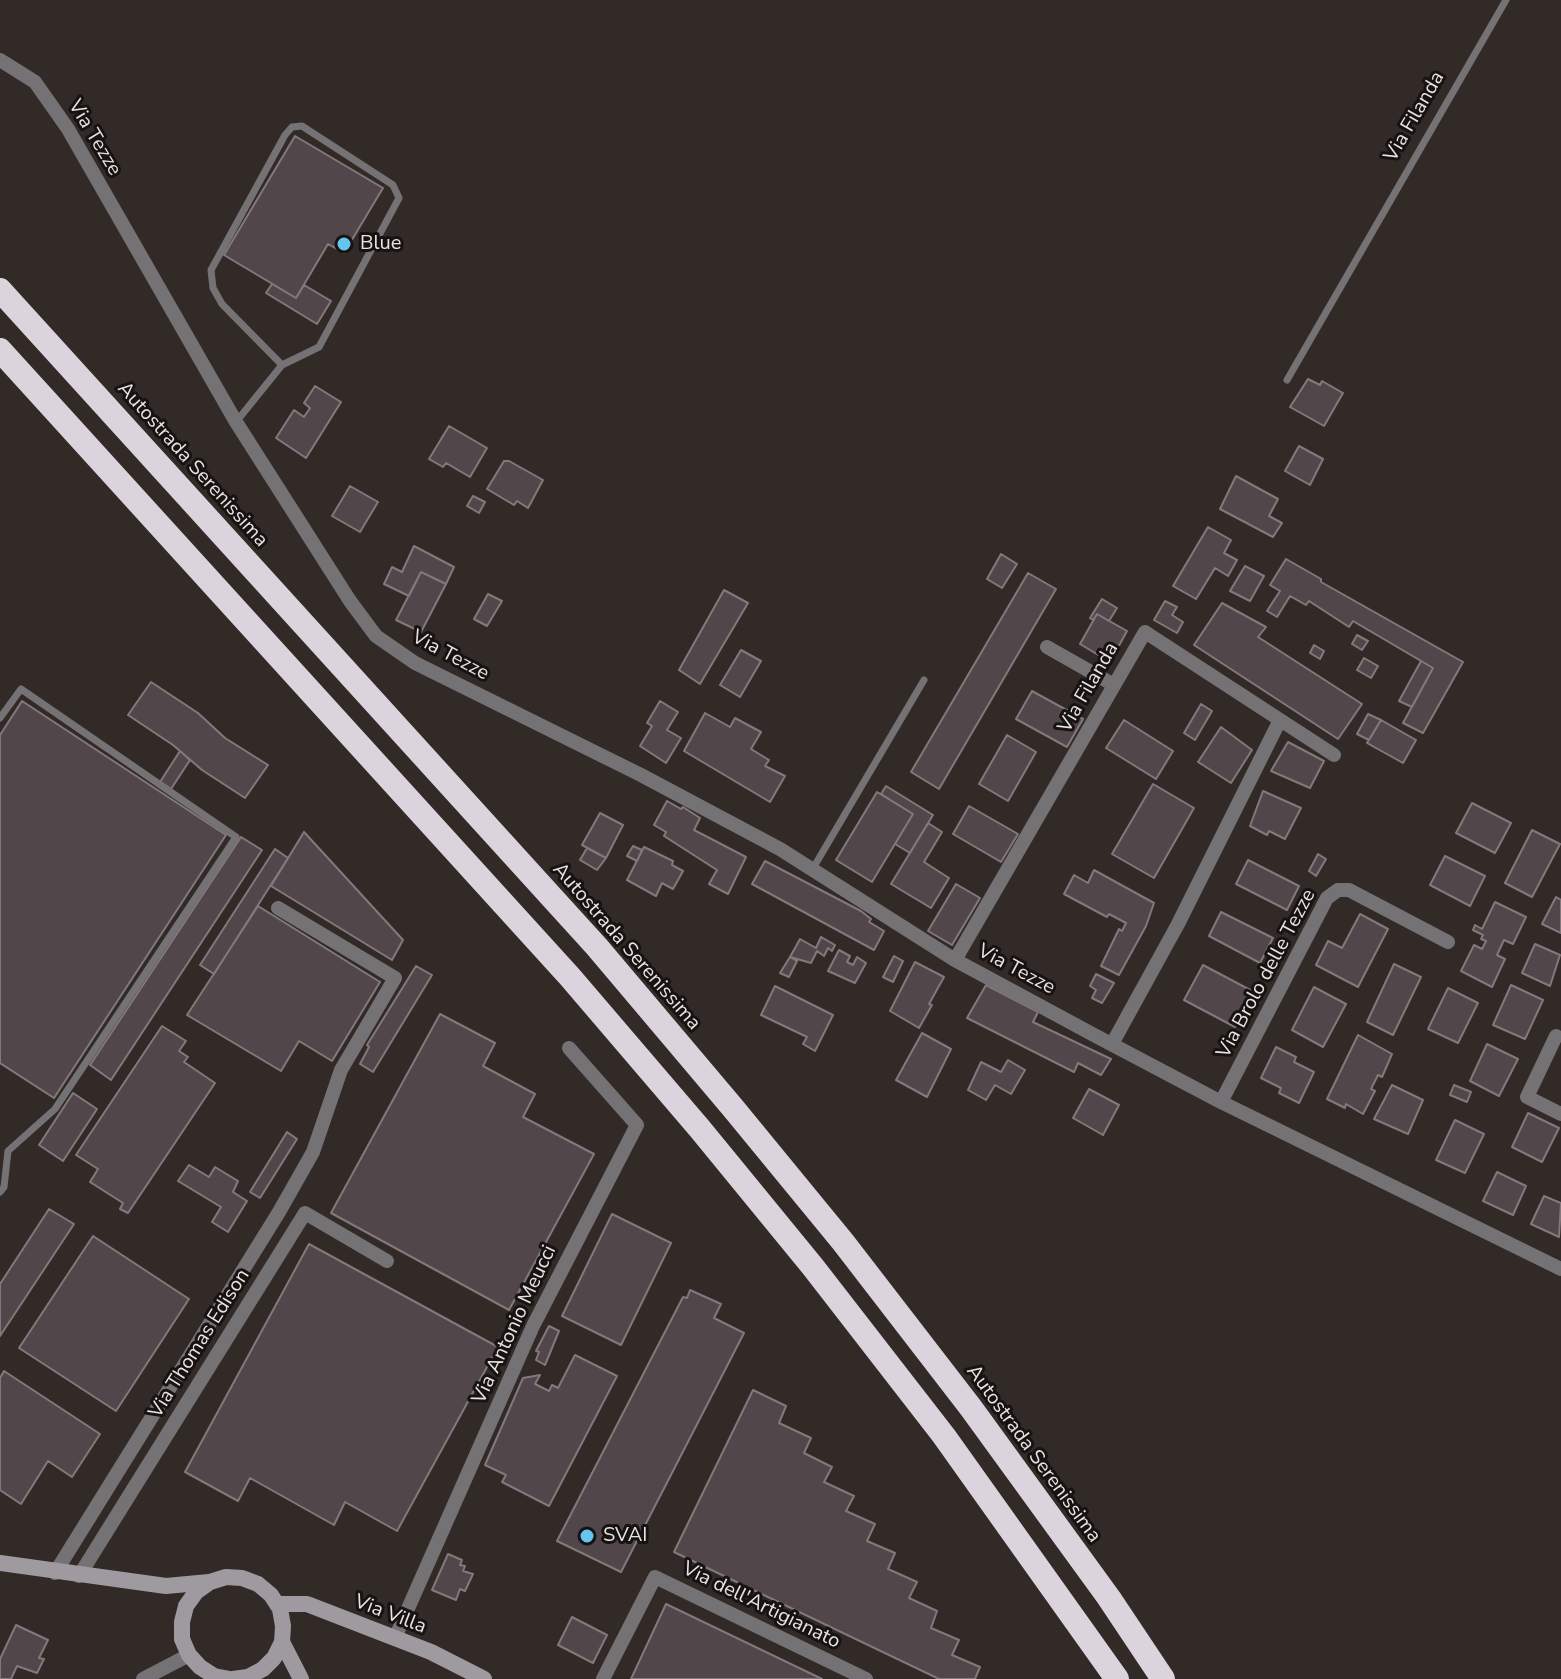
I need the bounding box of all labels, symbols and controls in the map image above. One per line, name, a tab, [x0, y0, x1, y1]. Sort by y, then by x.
street label: Via Filanda	[1380, 68, 1450, 166]
street label: Via Tezze	[62, 96, 126, 180]
place label: Blue	[360, 232, 401, 256]
marker: Blue	[335, 235, 353, 253]
street label: Autostrada Serenissima	[112, 378, 272, 552]
street label: Via Tezze	[407, 626, 493, 686]
street label: Via Filanda	[1054, 639, 1124, 737]
street label: Autostrada Serenissima	[547, 859, 705, 1035]
street label: Via Brolo delle Tezze	[1212, 885, 1322, 1063]
street label: Via Tezze	[973, 940, 1059, 1000]
street label: Via Antonio Meucci	[468, 1242, 562, 1408]
street label: Via Thomas Edison	[144, 1265, 256, 1423]
street label: Autostrada Serenissima	[961, 1361, 1105, 1547]
place label: SVAI	[603, 1524, 647, 1548]
marker: SVAI	[578, 1527, 596, 1545]
street label: Via dell'Artigianato	[678, 1557, 844, 1655]
street label: Via Villa	[351, 1590, 429, 1640]

